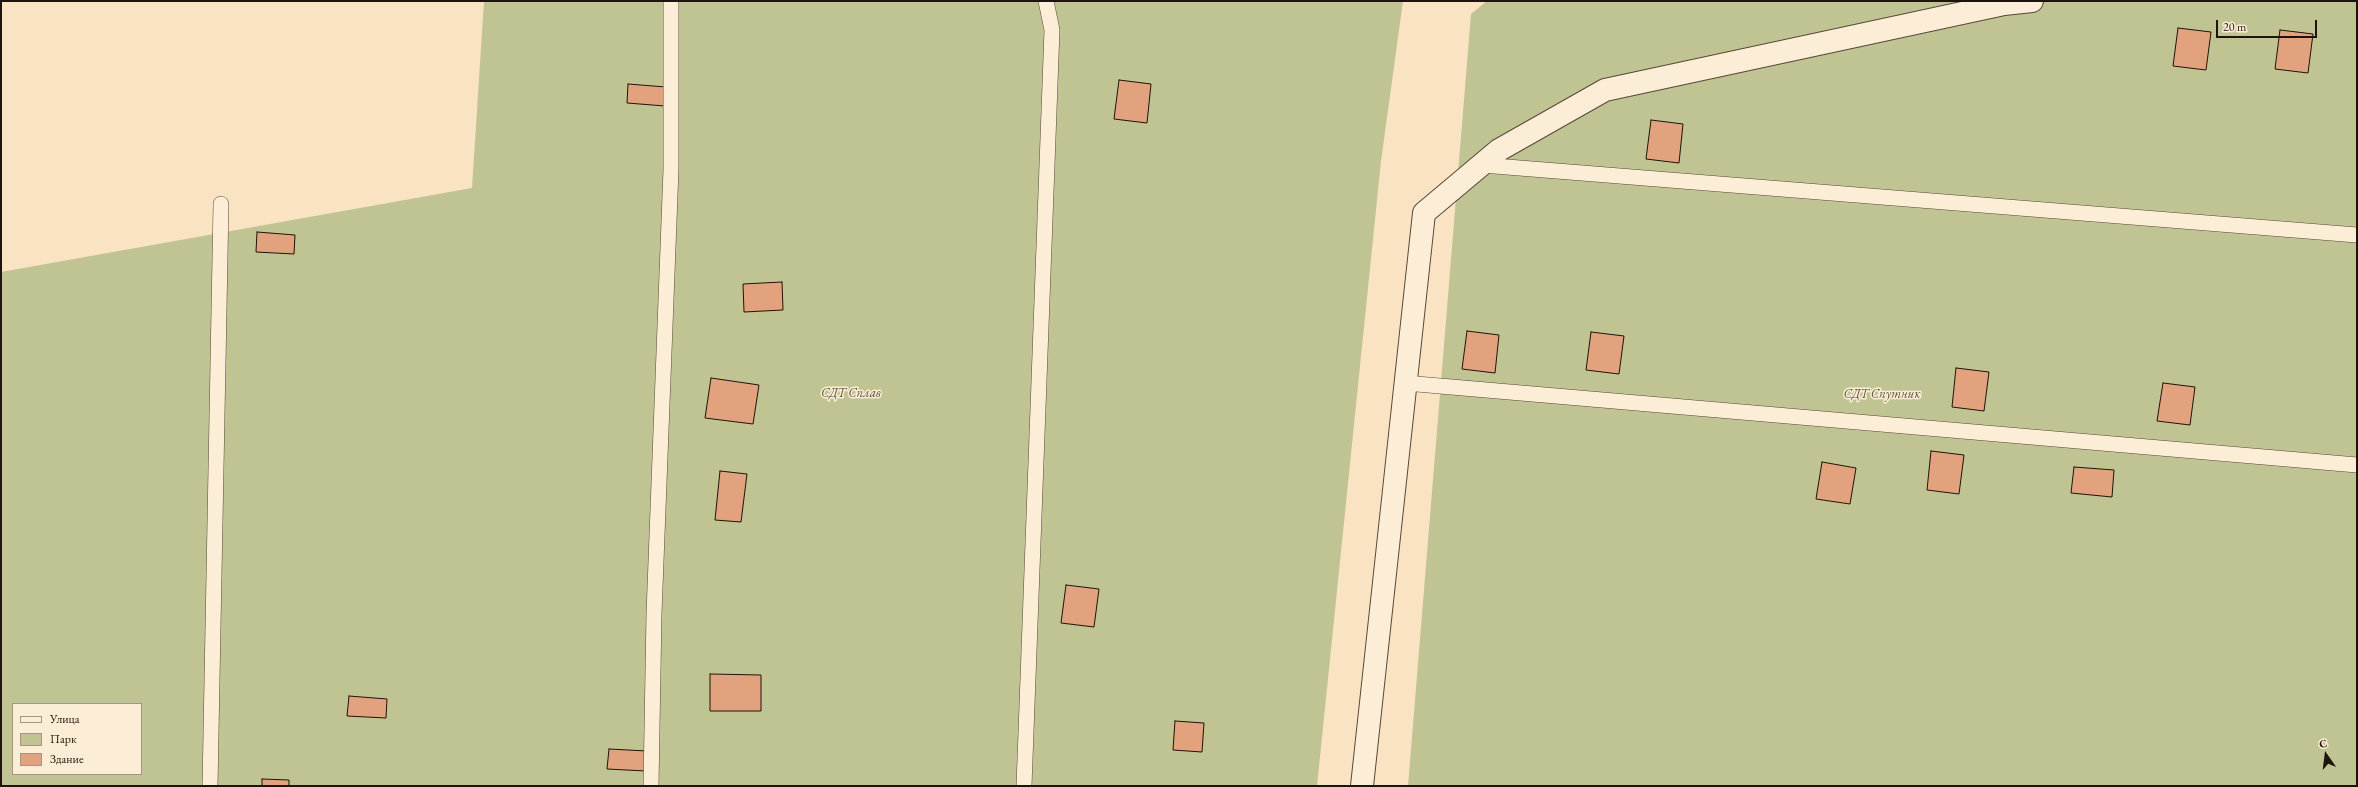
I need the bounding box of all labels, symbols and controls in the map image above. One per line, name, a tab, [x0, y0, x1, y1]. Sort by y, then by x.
scale bar	[2218, 12, 2319, 38]
text: 20 m	[2223, 19, 2246, 35]
park label: СДТ Сплав	[821, 385, 881, 401]
park label: СДТ Спутник	[1844, 386, 1920, 402]
legend	[12, 703, 142, 775]
text: Улица	[50, 711, 80, 727]
text: Парк	[50, 731, 77, 747]
north arrow	[2306, 735, 2346, 775]
text: С	[2318, 736, 2329, 751]
text: Здание	[50, 751, 84, 767]

